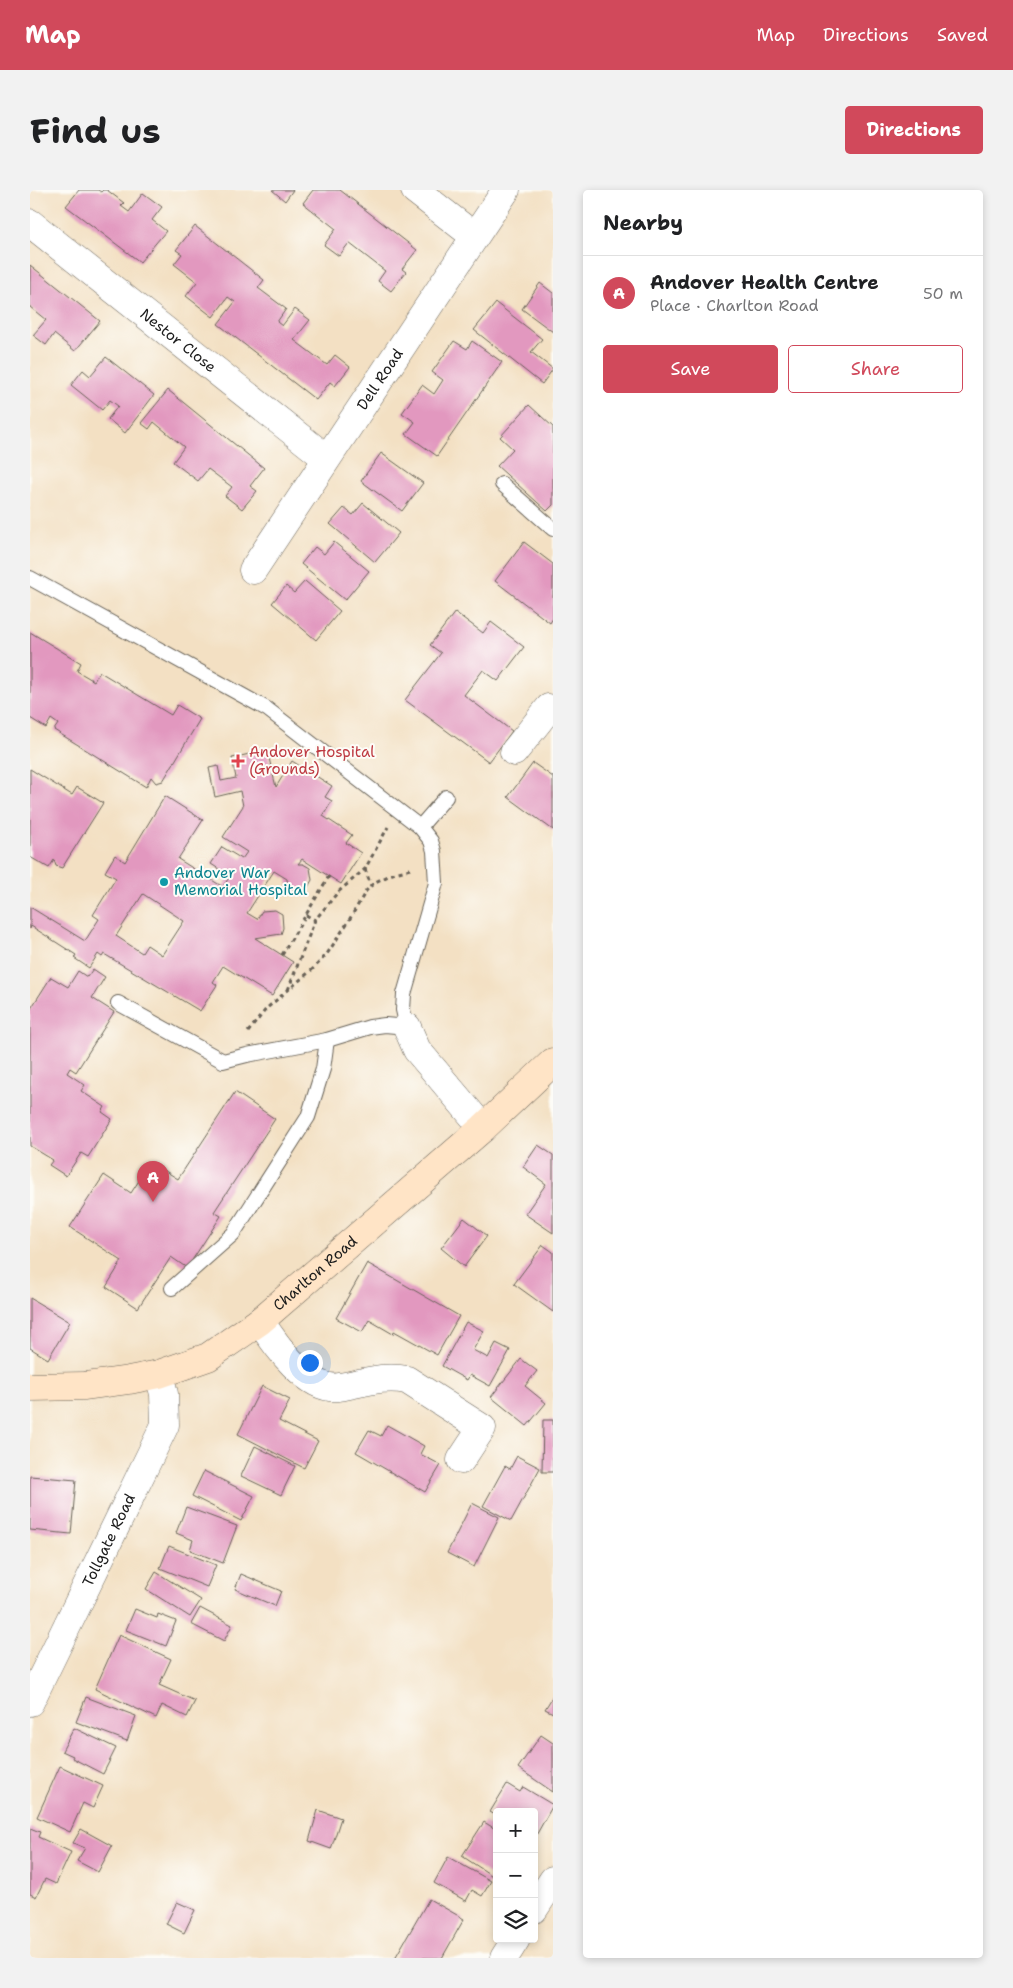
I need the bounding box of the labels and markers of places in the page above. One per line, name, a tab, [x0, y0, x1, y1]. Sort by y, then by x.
place label: Andover Hospital (Grounds)	[249, 742, 375, 779]
marker: Andover Hospital (Grounds)	[231, 754, 245, 768]
place label: Andover War Memorial Hospital	[174, 863, 308, 900]
marker: Andover War Memorial Hospital	[158, 876, 170, 888]
pin: A	[137, 1161, 169, 1202]

